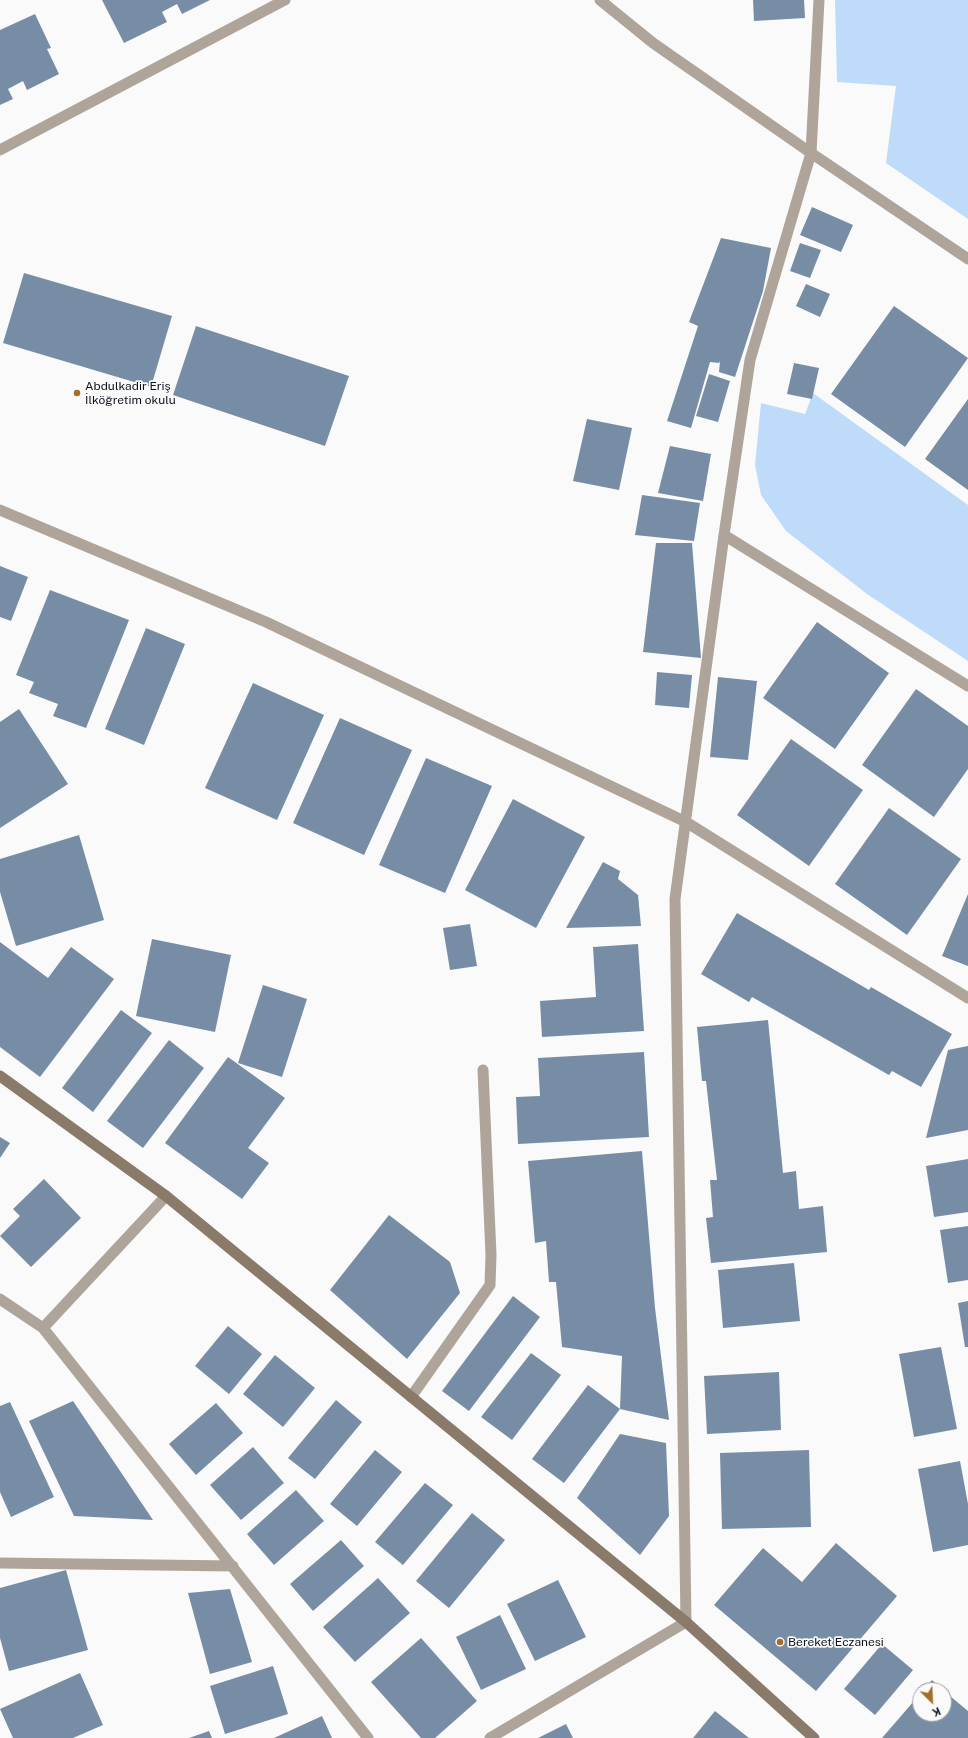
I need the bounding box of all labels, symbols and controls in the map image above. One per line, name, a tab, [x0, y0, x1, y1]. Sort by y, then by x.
place label: Abdulkadir Eriş İlköğretim okulu	[85, 379, 176, 407]
marker: Abdulkadir Eriş İlköğretim okulu	[72, 388, 82, 398]
place label: Bereket Eczanesi	[788, 1635, 884, 1649]
marker: Bereket Eczanesi	[775, 1637, 785, 1647]
north arrow	[912, 1682, 952, 1722]
text: K	[930, 1705, 943, 1719]

